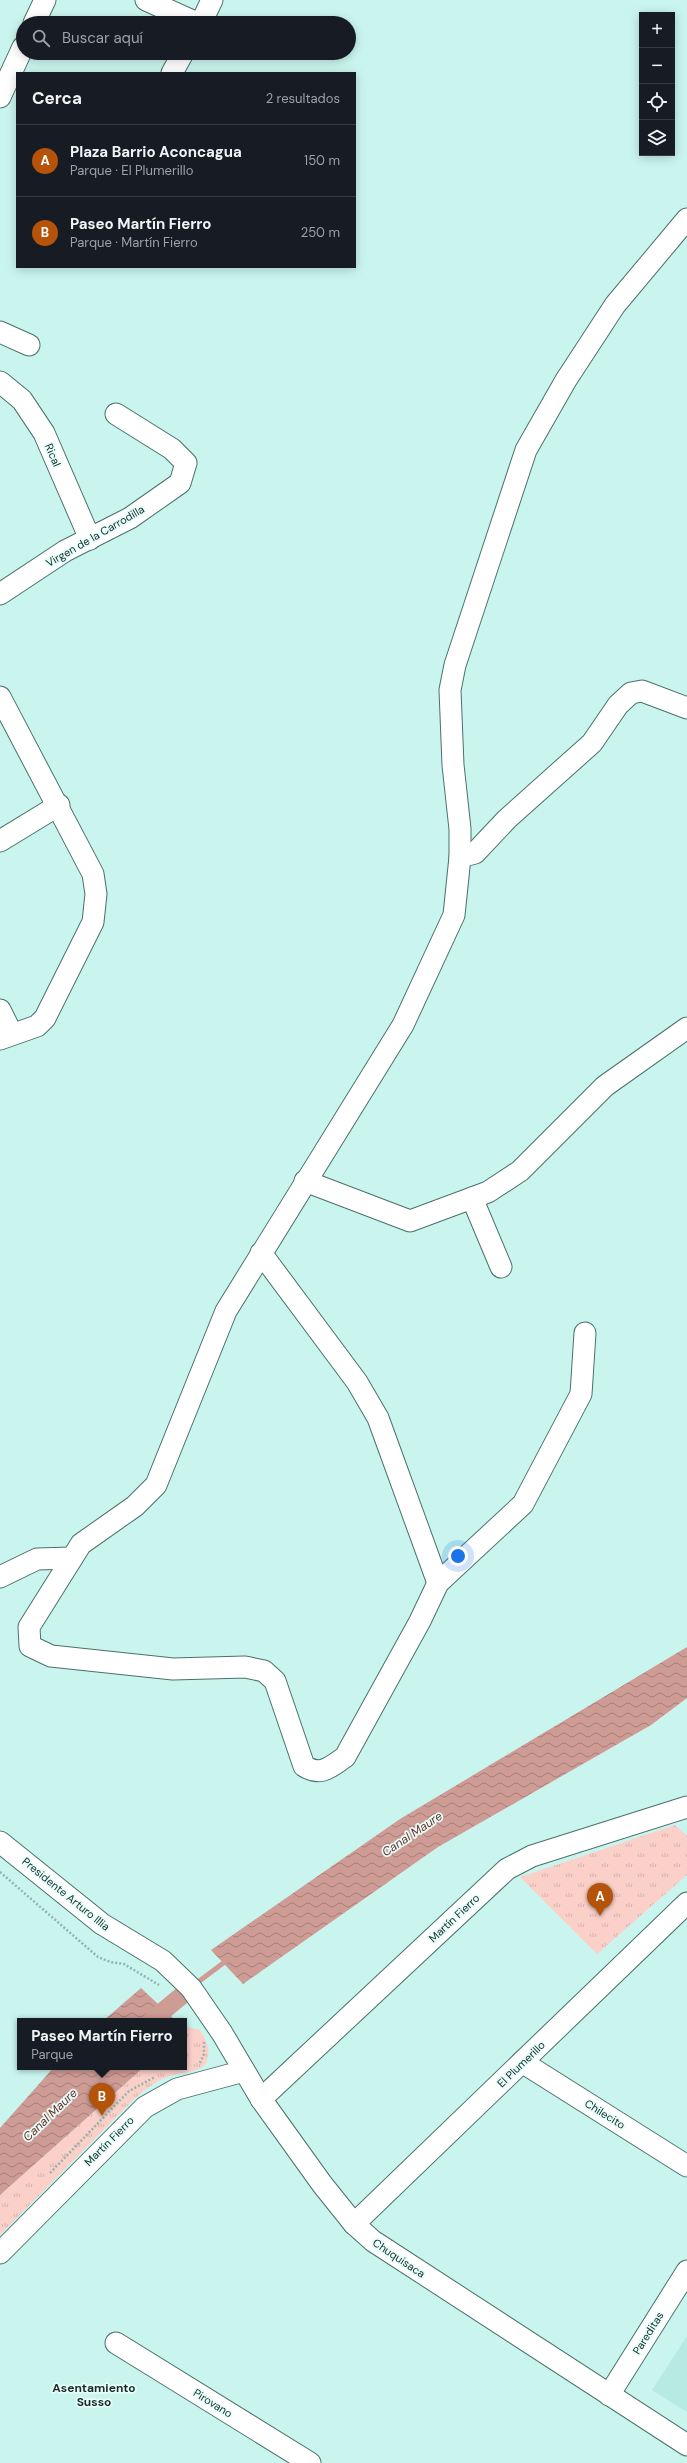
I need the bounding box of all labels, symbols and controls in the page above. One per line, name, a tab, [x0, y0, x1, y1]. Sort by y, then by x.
map controls	[639, 12, 675, 156]
button: +	[639, 12, 675, 48]
search box	[16, 16, 356, 60]
icon: search	[30, 27, 52, 49]
text: Buscar aquí	[62, 28, 143, 48]
button: −	[639, 48, 675, 84]
button: locate	[639, 84, 675, 120]
text: Cerca	[32, 87, 82, 109]
text: 2 resultados	[266, 90, 340, 107]
button: layers	[639, 120, 675, 156]
text: Plaza Barrio Aconcagua	[70, 142, 242, 162]
text: A	[40, 152, 50, 169]
text: 150 m	[304, 152, 340, 169]
text: Parque · El Plumerillo	[70, 162, 193, 179]
text: Paseo Martín Fierro	[70, 214, 211, 234]
text: B	[41, 224, 49, 241]
text: 250 m	[301, 224, 340, 241]
text: Parque · Martín Fierro	[70, 234, 198, 251]
street label: Rical	[42, 441, 64, 469]
street label: Virgen de la Carrodilla	[43, 502, 147, 570]
your location	[448, 1546, 468, 1566]
water label: Canal Maure	[379, 1808, 445, 1860]
street label: Presidente Arturo Illia	[19, 1854, 113, 1934]
pin: A	[587, 1883, 613, 1916]
street label: Martín Fierro	[426, 1891, 482, 1945]
popup	[17, 2018, 187, 2070]
text: Paseo Martín Fierro	[31, 2026, 173, 2046]
street label: El Plumerillo	[494, 2038, 548, 2090]
text: Parque	[31, 2046, 73, 2063]
pin: B	[89, 2083, 115, 2116]
water label: Canal Maure	[19, 2085, 81, 2145]
street label: Chilecito	[582, 2096, 628, 2132]
street label: Martín Fierro	[81, 2113, 137, 2169]
street label: Chuquisaca	[370, 2235, 428, 2281]
street label: Pareditas	[629, 2309, 667, 2357]
district label: Asentamiento Susso	[52, 2380, 136, 2410]
street label: Pirovano	[191, 2386, 235, 2420]

